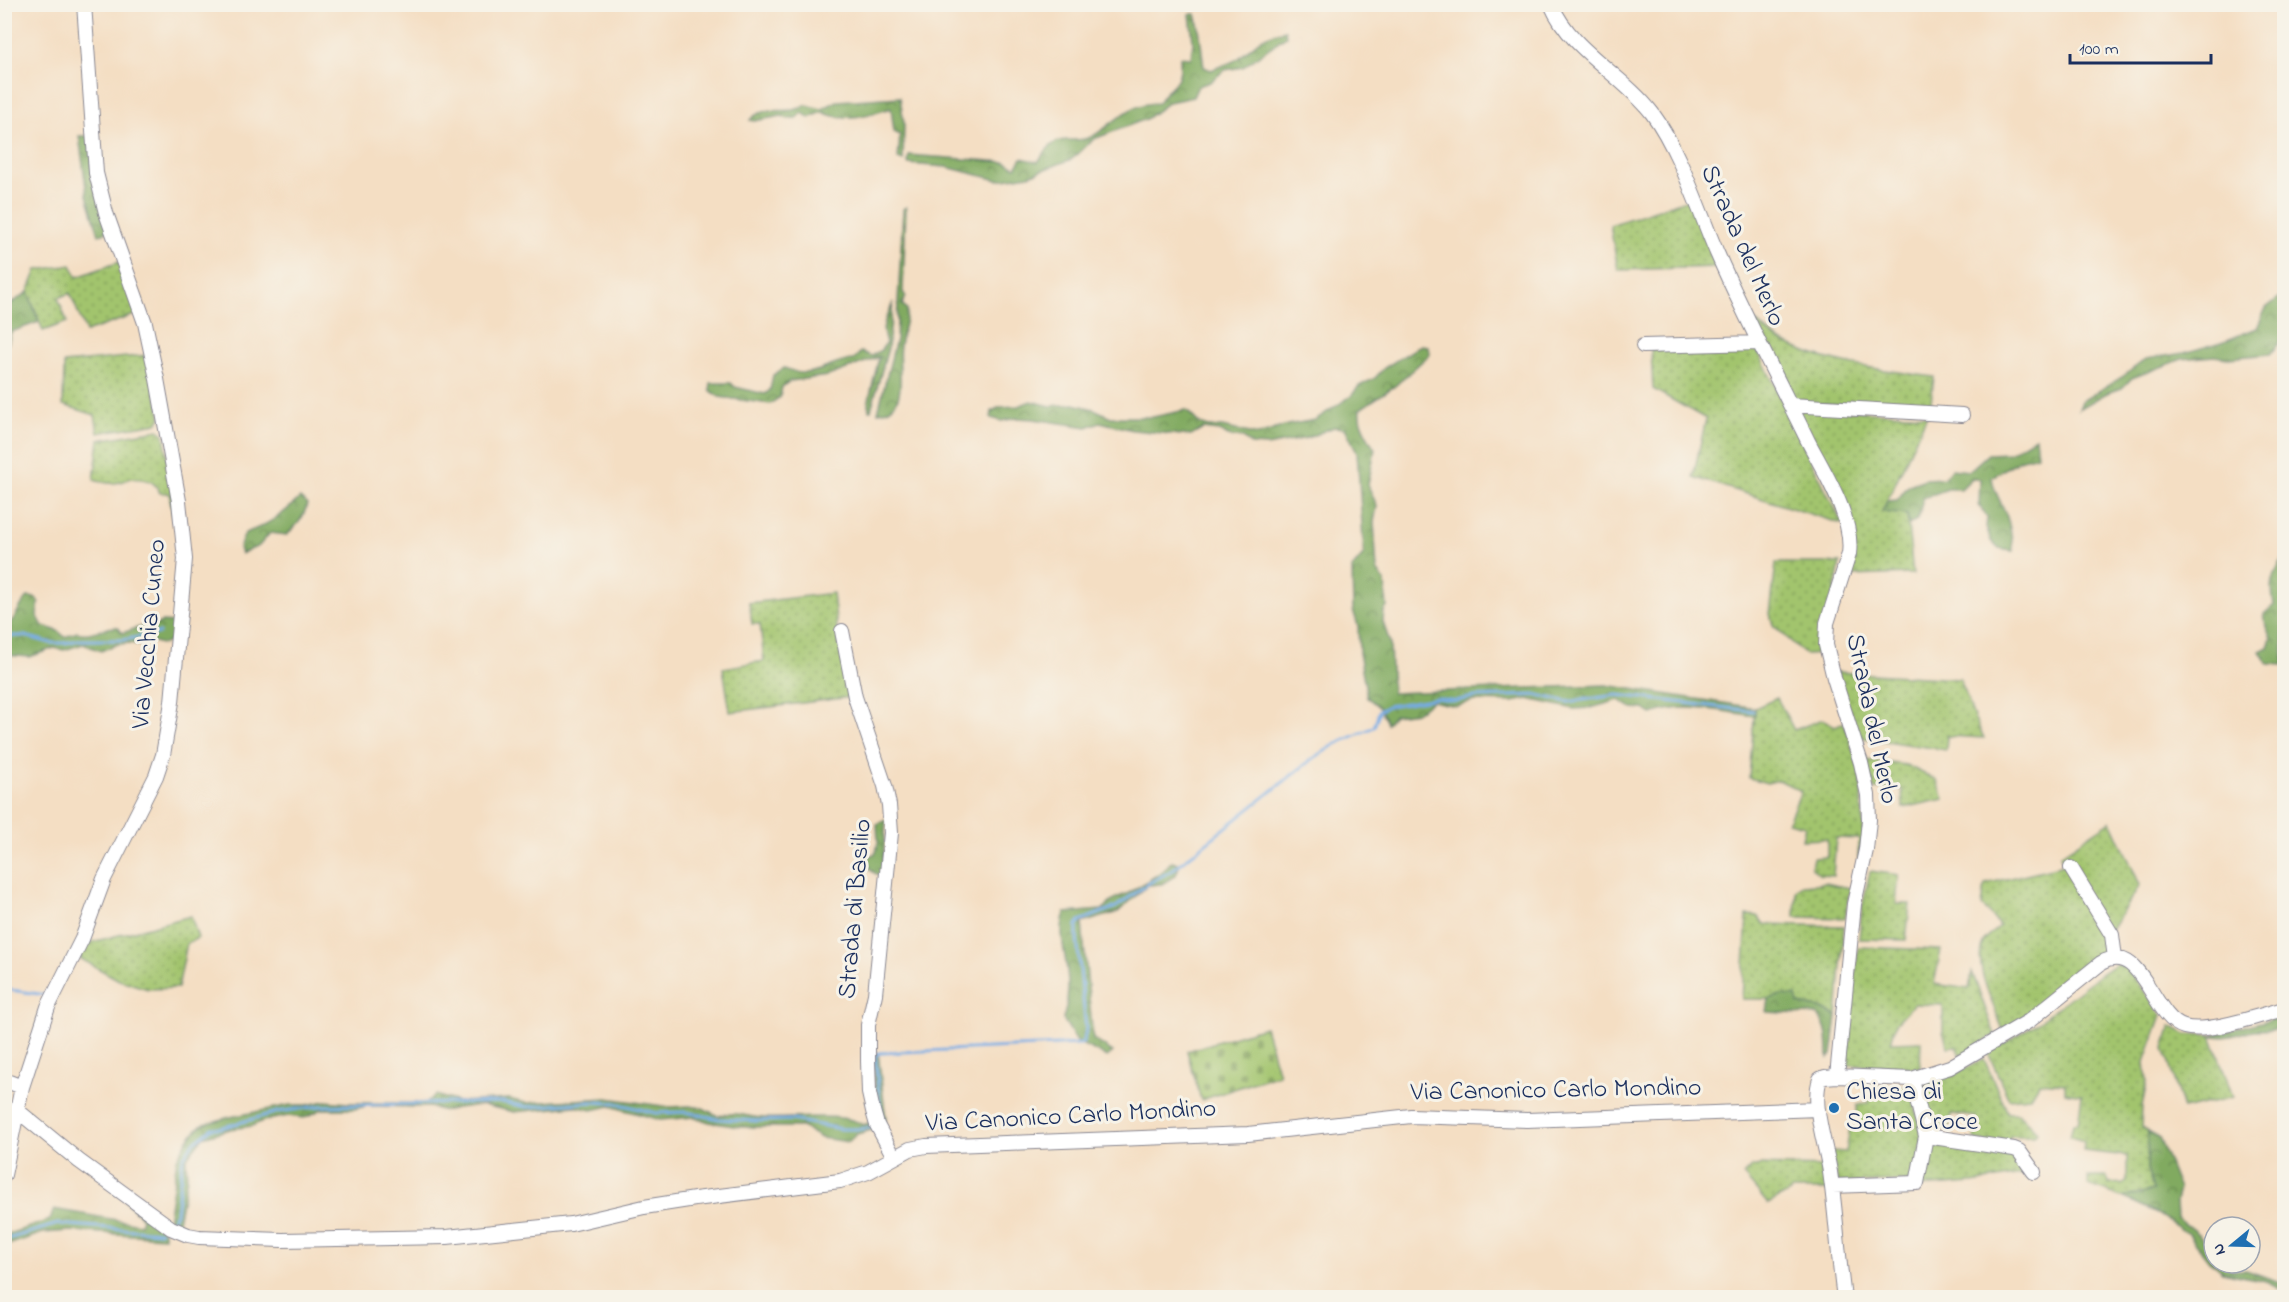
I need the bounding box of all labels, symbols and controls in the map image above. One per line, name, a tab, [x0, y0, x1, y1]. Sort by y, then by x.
scale bar	[2070, 27, 2211, 65]
text: 100 m	[2079, 37, 2119, 63]
street label: Strada del Merlo	[1689, 159, 1795, 333]
street label: Via Vecchia Cuneo	[123, 538, 177, 731]
street label: Strada del Merlo	[1834, 630, 1908, 808]
street label: Strada di Basilio	[829, 817, 883, 1001]
street label: Via Canonico Carlo Mondino	[1409, 1069, 1702, 1113]
place label: Chiesa di Santa Croce	[1846, 1074, 1978, 1142]
street label: Via Canonico Carlo Mondino	[924, 1090, 1217, 1144]
marker: Chiesa di Santa Croce	[1827, 1101, 1841, 1115]
north arrow	[2202, 1215, 2262, 1275]
text: N	[2207, 1240, 2233, 1258]

